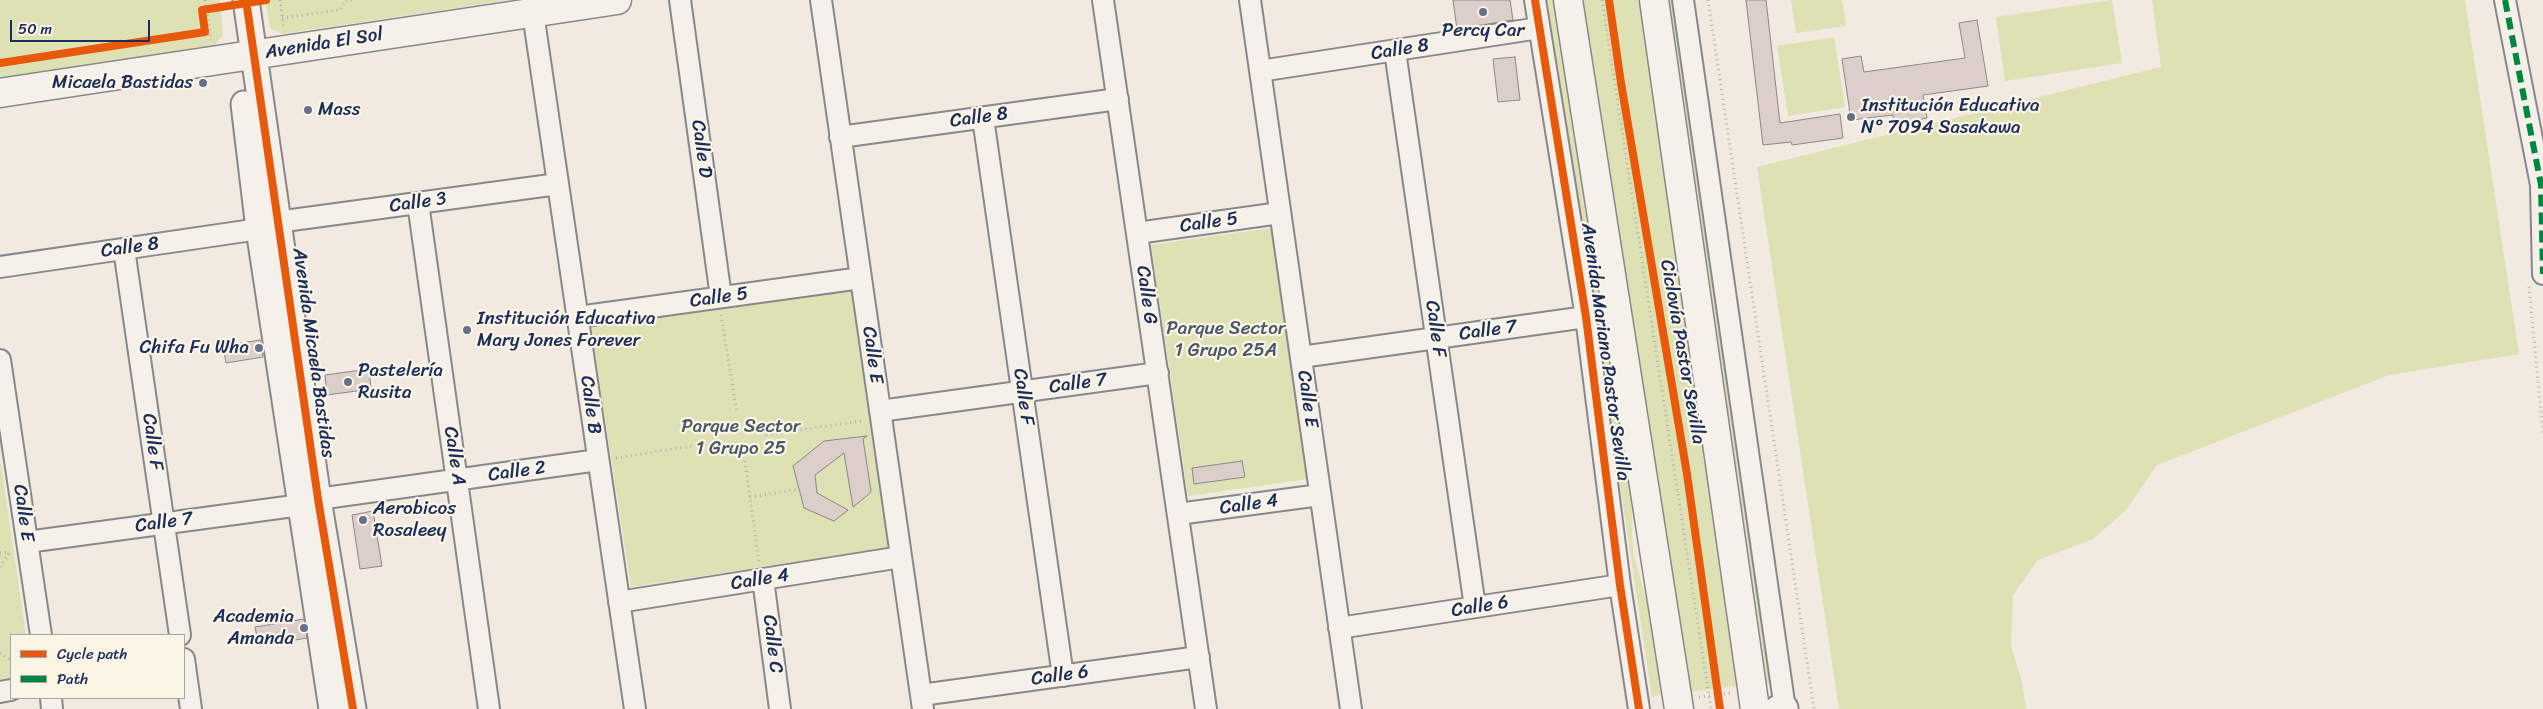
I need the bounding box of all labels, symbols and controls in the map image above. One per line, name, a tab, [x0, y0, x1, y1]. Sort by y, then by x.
marker: Percy Car	[1477, 6, 1489, 18]
scale bar	[12, 10, 152, 42]
text: 50 m	[18, 16, 52, 42]
place label: Percy Car	[1442, 20, 1524, 42]
street label: Avenida El Sol	[263, 23, 385, 65]
street label: Calle 8	[1369, 34, 1431, 66]
place label: Micaela Bastidas	[52, 72, 193, 94]
marker: Micaela Bastidas	[197, 77, 209, 89]
place label: Institución Educativa N° 7094 Sasakawa	[1861, 95, 2040, 139]
place label: Mass	[318, 99, 361, 121]
street label: Calle 8	[949, 103, 1009, 133]
marker: Mass	[302, 104, 314, 116]
marker: Institución Educativa N° 7094 Sasakawa	[1845, 111, 1857, 123]
street label: Calle D	[686, 119, 716, 179]
street label: Calle 3	[388, 188, 448, 218]
street label: Calle 5	[1178, 208, 1240, 238]
street label: Avenida Mariano Pastor Sevilla	[1576, 222, 1634, 482]
street label: Calle 8	[100, 233, 160, 263]
street label: Avenida Micaela Bastidas	[287, 246, 339, 460]
street label: Ciclovía Pastor Sevilla	[1655, 258, 1709, 446]
street label: Calle G	[1131, 264, 1161, 326]
street label: Calle 5	[688, 283, 750, 313]
street label: Calle F	[1420, 299, 1450, 359]
place label: Institución Educativa Mary Jones Forever	[477, 308, 656, 352]
street label: Calle 7	[1458, 316, 1518, 346]
park label: Parque Sector 1 Grupo 25A	[1166, 318, 1286, 362]
marker: Institución Educativa Mary Jones Forever	[461, 324, 473, 336]
street label: Calle E	[857, 325, 887, 385]
place label: Chifa Fu Wha	[140, 337, 249, 359]
marker: Chifa Fu Wha	[253, 342, 265, 354]
place label: Pastelería Rusita	[358, 360, 443, 404]
street label: Calle F	[1008, 367, 1038, 427]
street label: Calle 7	[1048, 369, 1108, 399]
street label: Calle E	[1292, 369, 1322, 429]
street label: Calle B	[575, 374, 605, 436]
marker: Pastelería Rusita	[342, 376, 354, 388]
street label: Calle F	[137, 412, 167, 472]
park label: Parque Sector 1 Grupo 25	[681, 416, 801, 460]
street label: Calle A	[438, 425, 470, 487]
street label: Calle 2	[487, 457, 547, 487]
street label: Calle E	[8, 483, 38, 543]
street label: Calle 4	[1218, 490, 1280, 520]
place label: Aerobicos Rosaleey	[373, 498, 456, 542]
street label: Calle 7	[134, 508, 194, 538]
marker: Aerobicos Rosaleey	[357, 514, 369, 526]
street label: Calle 4	[729, 564, 791, 596]
street label: Calle 6	[1450, 591, 1510, 623]
place label: Academia Amanda	[213, 606, 294, 650]
street label: Calle C	[757, 613, 787, 675]
marker: Academia Amanda	[298, 622, 310, 634]
legend	[10, 634, 185, 699]
text: Cycle path	[57, 641, 127, 667]
street label: Calle 6	[1030, 661, 1090, 691]
text: Path	[57, 666, 88, 692]

